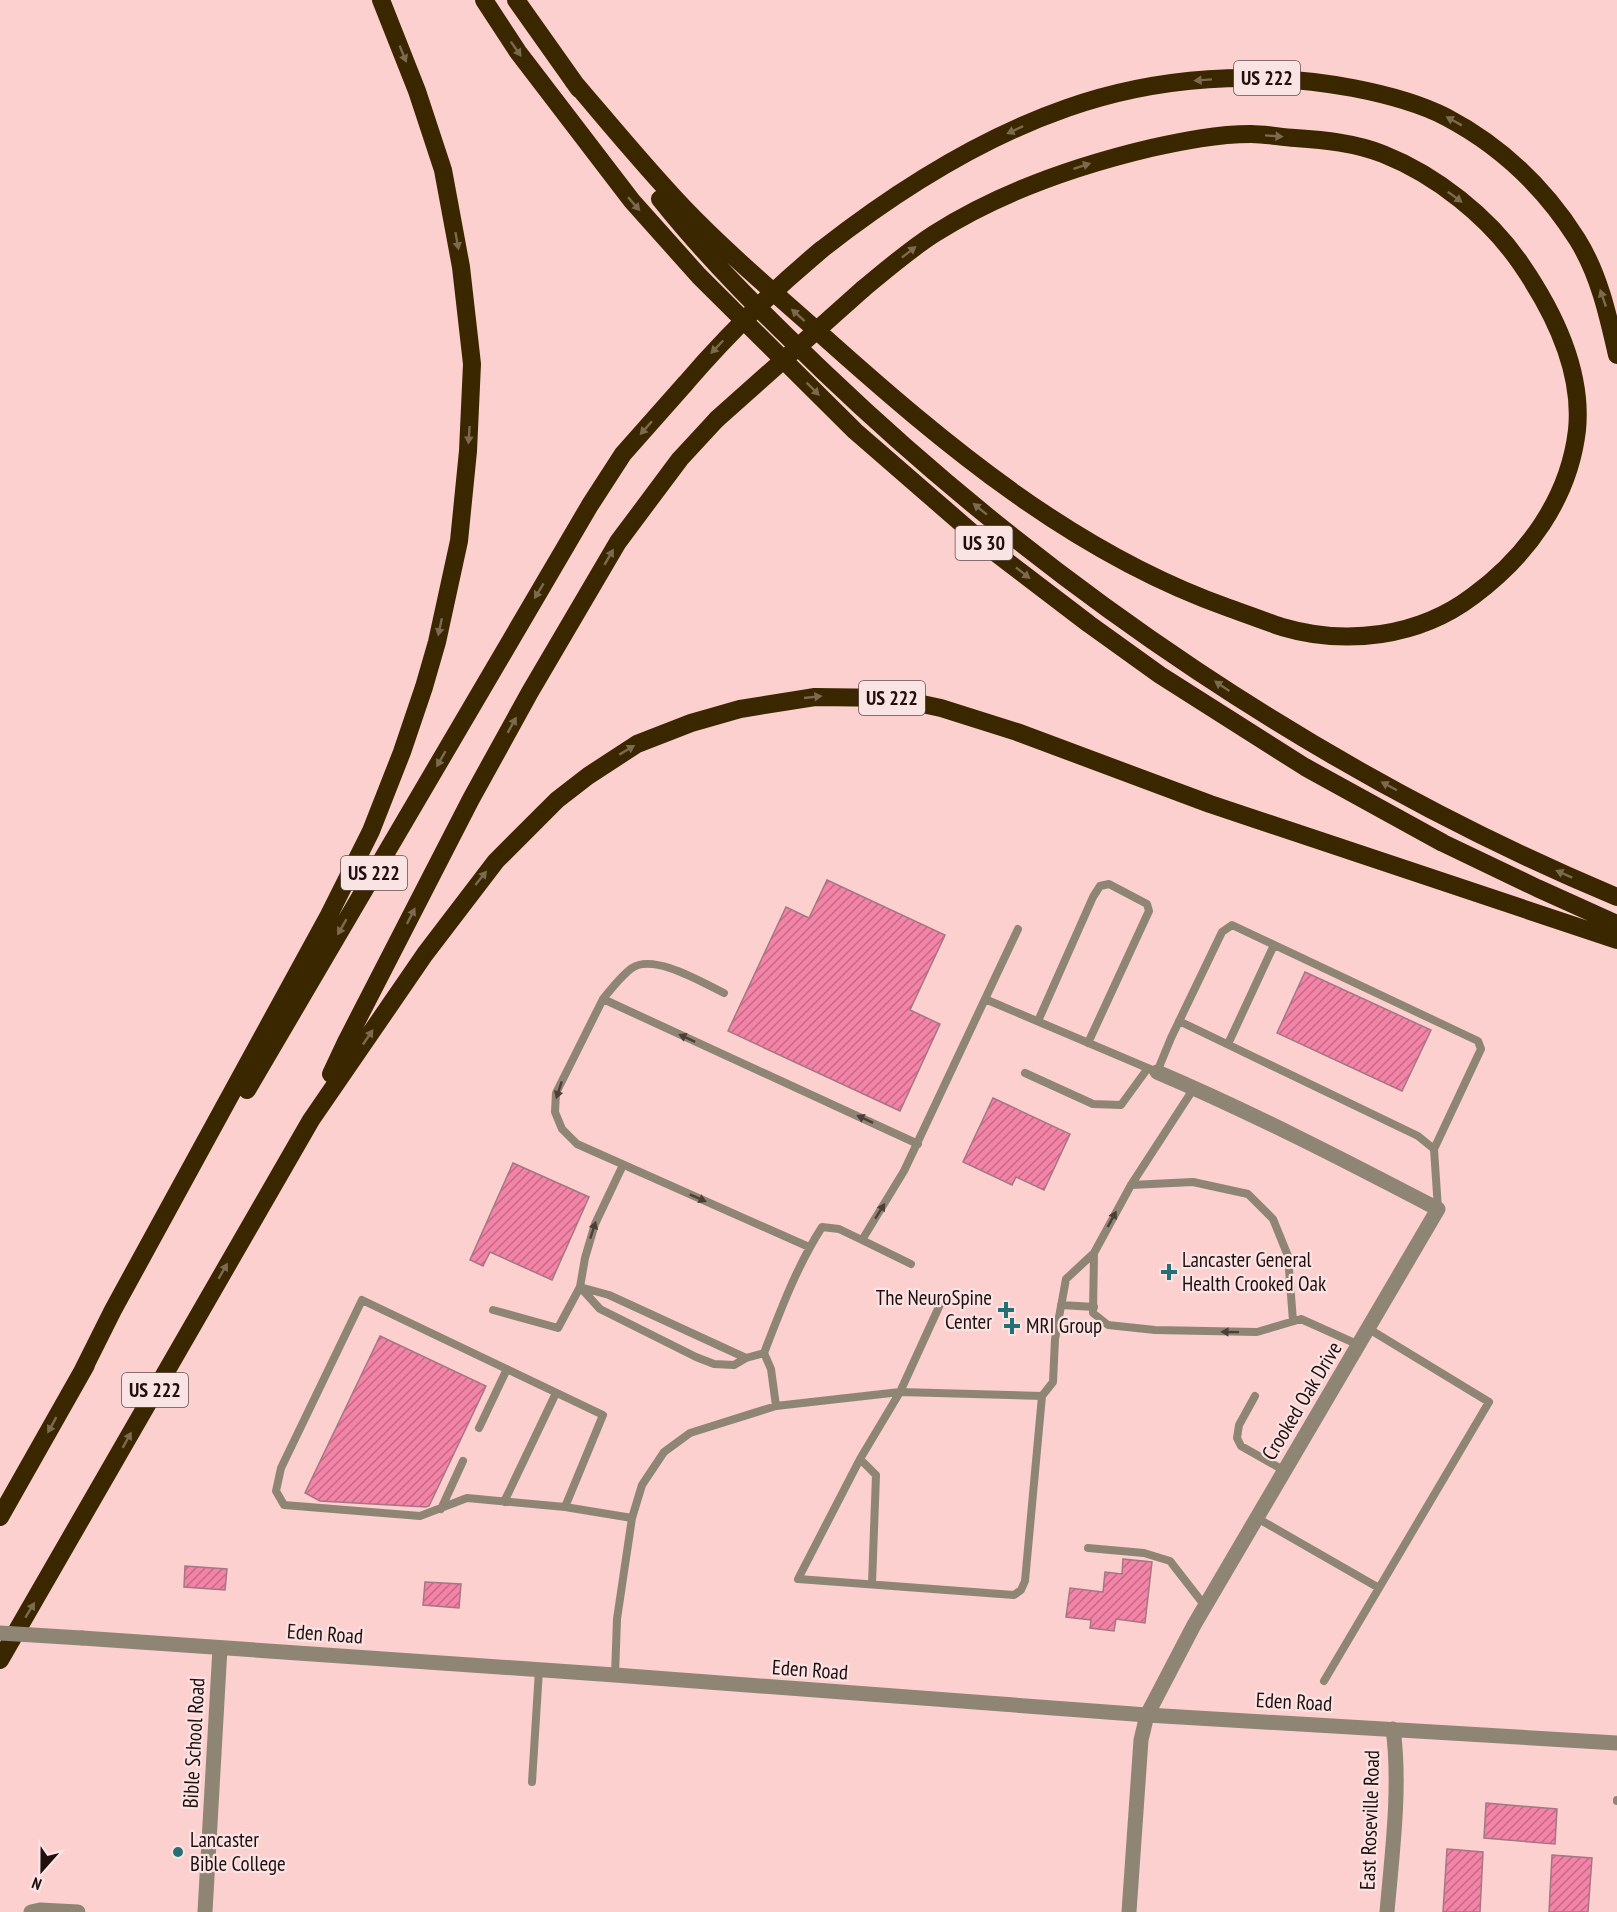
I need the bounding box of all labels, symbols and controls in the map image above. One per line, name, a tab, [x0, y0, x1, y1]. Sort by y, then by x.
one-way arrow	[510, 40, 522, 56]
one-way arrow	[399, 45, 408, 63]
road number: US 222	[1234, 61, 1300, 95]
one-way arrow	[1193, 75, 1212, 85]
one-way arrow	[1445, 116, 1462, 126]
one-way arrow	[1007, 125, 1024, 134]
one-way arrow	[1264, 131, 1283, 141]
one-way arrow	[1073, 160, 1091, 170]
one-way arrow	[1446, 191, 1462, 203]
one-way arrow	[628, 196, 641, 212]
one-way arrow	[453, 232, 462, 251]
one-way arrow	[901, 247, 916, 259]
one-way arrow	[1597, 289, 1607, 307]
one-way arrow	[791, 308, 806, 322]
one-way arrow	[711, 340, 725, 354]
one-way arrow	[806, 382, 820, 396]
one-way arrow	[640, 420, 653, 435]
one-way arrow	[465, 425, 474, 444]
one-way arrow	[972, 503, 988, 516]
road number: US 30	[956, 526, 1012, 560]
one-way arrow	[604, 549, 615, 565]
one-way arrow	[1015, 567, 1030, 579]
one-way arrow	[534, 583, 545, 599]
one-way arrow	[435, 618, 444, 637]
road number: US 222	[859, 681, 925, 715]
one-way arrow	[1214, 681, 1230, 692]
one-way arrow	[804, 692, 823, 702]
one-way arrow	[507, 717, 517, 734]
one-way arrow	[619, 745, 635, 756]
one-way arrow	[435, 751, 446, 767]
one-way arrow	[1381, 781, 1398, 791]
road number: US 222	[341, 856, 407, 890]
one-way arrow	[1555, 869, 1572, 878]
one-way arrow	[475, 870, 488, 886]
one-way arrow	[406, 908, 416, 925]
one-way arrow	[337, 919, 348, 935]
one-way arrow	[362, 1029, 374, 1045]
one-way arrow	[679, 1033, 696, 1042]
one-way arrow	[554, 1081, 563, 1099]
one-way arrow	[856, 1115, 873, 1124]
one-way arrow	[690, 1194, 707, 1203]
one-way arrow	[874, 1203, 885, 1219]
one-way arrow	[1107, 1210, 1117, 1227]
one-way arrow	[589, 1221, 599, 1239]
place label: Lancaster General Health Crooked Oak	[1182, 1246, 1326, 1297]
one-way arrow	[218, 1263, 229, 1279]
marker: Lancaster General Health Crooked Oak	[1160, 1263, 1178, 1281]
place label: The NeuroSpine Center	[876, 1284, 992, 1335]
marker: The NeuroSpine Center	[997, 1301, 1015, 1319]
place label: MRI Group	[1026, 1312, 1102, 1339]
marker: MRI Group	[1003, 1317, 1021, 1335]
one-way arrow	[1221, 1327, 1240, 1336]
street label: Crooked Oak Drive	[1256, 1337, 1348, 1465]
road number: US 222	[122, 1373, 188, 1407]
one-way arrow	[47, 1417, 57, 1434]
one-way arrow	[121, 1432, 131, 1449]
one-way arrow	[24, 1602, 35, 1618]
street label: Eden Road	[286, 1617, 364, 1650]
street label: Eden Road	[771, 1653, 849, 1686]
street label: Bible School Road	[177, 1677, 210, 1809]
street label: Eden Road	[1255, 1686, 1333, 1717]
street label: East Roseville Road	[1354, 1750, 1385, 1890]
place label: Lancaster Bible College	[190, 1826, 286, 1877]
north arrow	[12, 1840, 72, 1900]
marker: Lancaster Bible College	[171, 1845, 185, 1859]
text: N	[29, 1873, 44, 1895]

